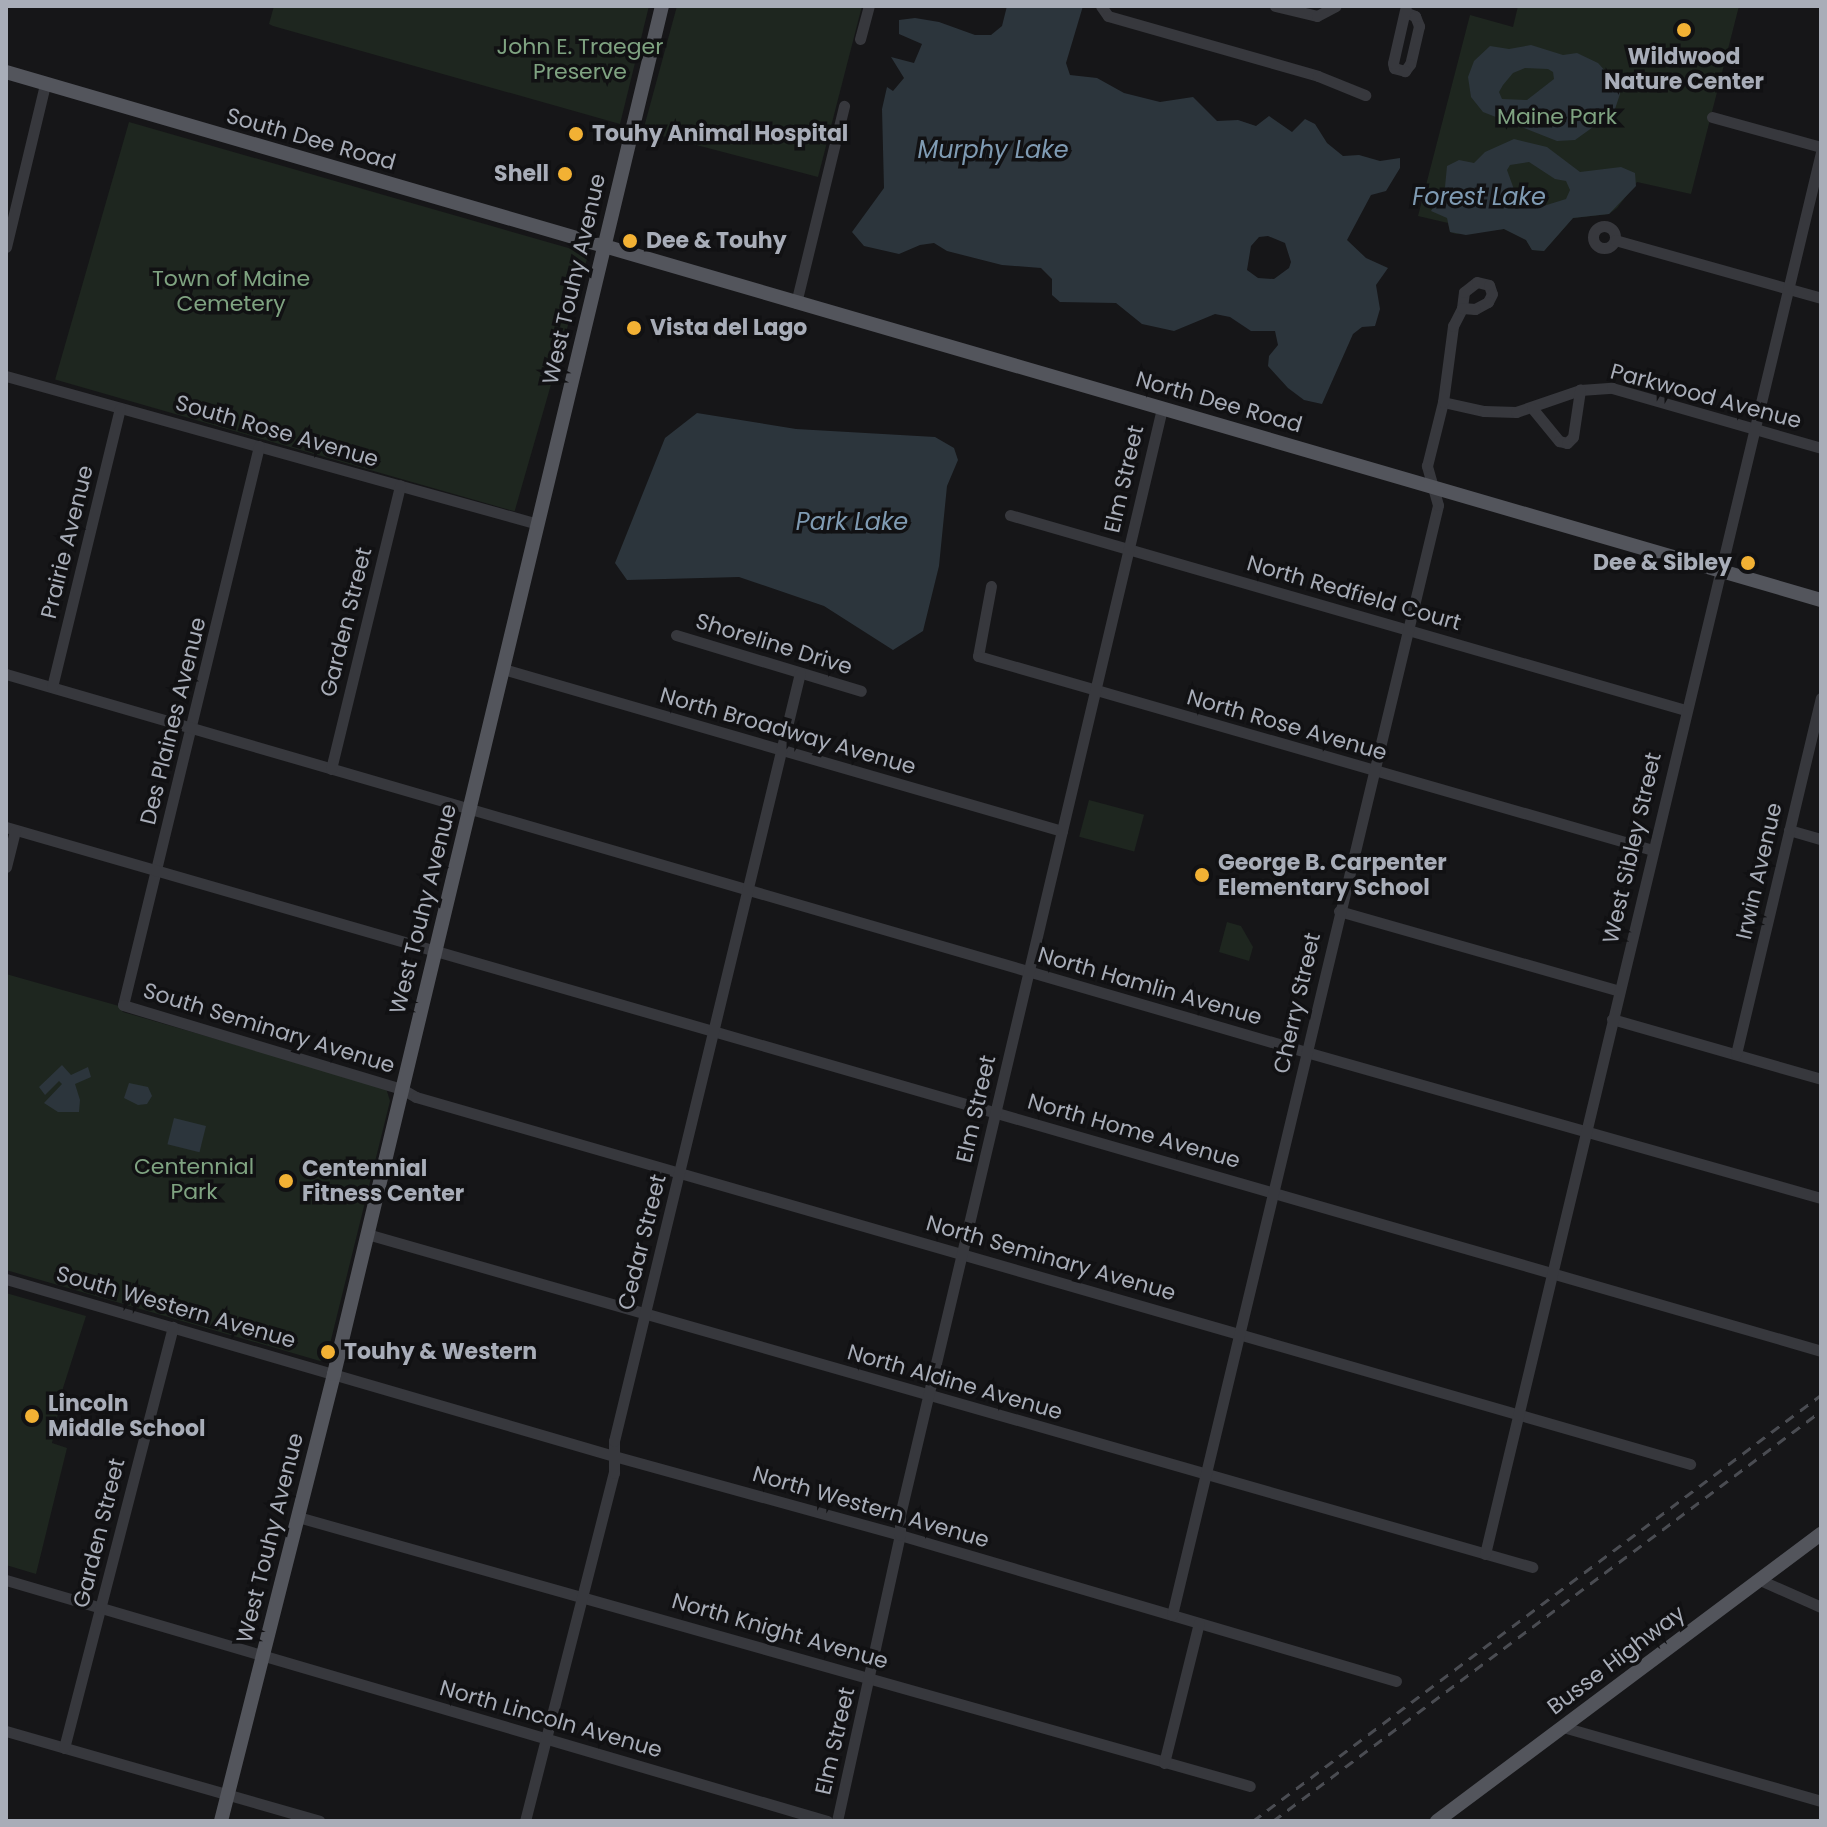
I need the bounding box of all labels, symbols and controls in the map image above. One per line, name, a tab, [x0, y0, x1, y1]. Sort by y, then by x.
marker: Wildwood Nature Center	[1675, 21, 1693, 39]
park label: John E. Traeger Preserve	[497, 33, 663, 84]
place label: Wildwood Nature Center	[1604, 43, 1764, 94]
street label: South Dee Road	[223, 102, 399, 176]
park label: Maine Park	[1497, 104, 1617, 130]
place label: Touhy Animal Hospital	[592, 121, 848, 147]
marker: Touhy Animal Hospital	[567, 125, 585, 143]
water label: Murphy Lake	[917, 136, 1069, 164]
place label: Shell	[494, 161, 549, 187]
marker: Shell	[556, 165, 574, 183]
street label: West Touhy Avenue	[537, 171, 611, 387]
water label: Forest Lake	[1412, 183, 1546, 211]
place label: Dee & Touhy	[646, 228, 787, 254]
marker: Dee & Touhy	[621, 232, 639, 250]
park label: Town of Maine Cemetery	[152, 265, 310, 316]
place label: Vista del Lago	[650, 315, 807, 341]
marker: Vista del Lago	[625, 319, 643, 337]
street label: Parkwood Avenue	[1608, 358, 1804, 434]
street label: North Dee Road	[1133, 366, 1305, 438]
street label: South Rose Avenue	[172, 389, 382, 473]
street label: Elm Street	[1099, 423, 1149, 535]
street label: Prairie Avenue	[35, 463, 99, 621]
water label: Park Lake	[796, 508, 908, 536]
street label: Garden Street	[315, 545, 377, 699]
street label: North Redfield Court	[1244, 550, 1464, 636]
place label: Dee & Sibley	[1593, 550, 1732, 576]
marker: Dee & Sibley	[1739, 554, 1757, 572]
street label: Shoreline Drive	[692, 608, 856, 680]
street label: Des Plaines Avenue	[134, 615, 212, 827]
street label: North Broadway Avenue	[657, 682, 919, 780]
street label: North Rose Avenue	[1184, 684, 1390, 766]
street label: West Sibley Street	[1597, 750, 1667, 946]
street label: Irwin Avenue	[1730, 800, 1788, 942]
street label: West Touhy Avenue	[384, 801, 462, 1017]
place label: George B. Carpenter Elementary School	[1218, 849, 1447, 900]
marker: George B. Carpenter Elementary School	[1193, 866, 1211, 884]
street label: Cherry Street	[1268, 930, 1326, 1076]
street label: North Hamlin Avenue	[1035, 941, 1265, 1031]
street label: South Seminary Avenue	[140, 977, 398, 1079]
street label: Elm Street	[951, 1053, 1001, 1165]
street label: North Home Avenue	[1025, 1088, 1243, 1174]
park label: Centennial Park	[134, 1153, 254, 1204]
place label: Centennial Fitness Center	[302, 1155, 464, 1206]
street label: Cedar Street	[612, 1171, 672, 1313]
marker: Centennial Fitness Center	[277, 1172, 295, 1190]
street label: North Seminary Avenue	[923, 1210, 1179, 1306]
street label: South Western Avenue	[53, 1260, 299, 1354]
place label: Touhy & Western	[344, 1339, 537, 1365]
street label: North Aldine Avenue	[844, 1339, 1066, 1425]
marker: Touhy & Western	[319, 1343, 337, 1361]
place label: Lincoln Middle School	[48, 1390, 205, 1442]
marker: Lincoln Middle School	[23, 1407, 41, 1425]
street label: West Touhy Avenue	[231, 1430, 309, 1646]
street label: Garden Street	[68, 1456, 130, 1610]
street label: North Western Avenue	[750, 1461, 992, 1553]
street label: North Knight Avenue	[669, 1587, 891, 1675]
street label: Busse Highway	[1542, 1600, 1690, 1720]
street label: North Lincoln Avenue	[437, 1675, 665, 1763]
street label: Elm Street	[810, 1685, 860, 1797]

